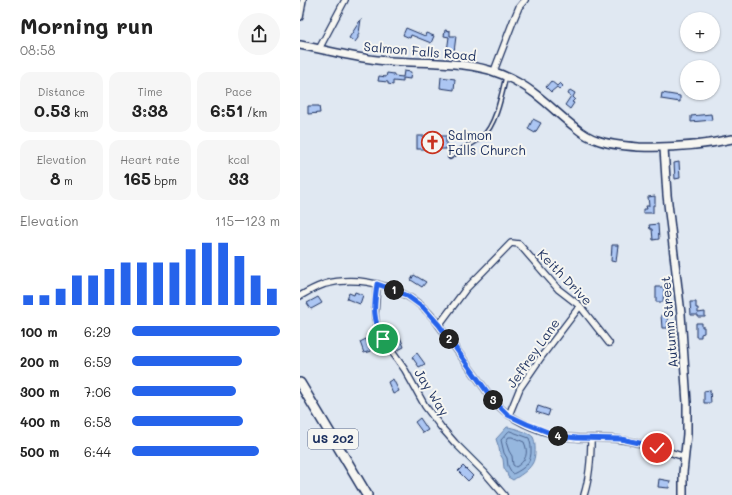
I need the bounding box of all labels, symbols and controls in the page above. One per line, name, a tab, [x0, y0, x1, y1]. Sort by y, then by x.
text: Morning run	[20, 11, 153, 40]
map controls	[680, 12, 720, 100]
button: +	[680, 12, 720, 52]
button: share	[238, 13, 280, 55]
street label: Salmon Falls Road	[363, 37, 477, 64]
text: 08:58	[20, 41, 55, 58]
button: −	[680, 60, 720, 100]
text: Distance	[38, 84, 85, 99]
text: Time	[137, 84, 163, 99]
text: Pace	[225, 84, 252, 99]
text: 0.53	[34, 99, 70, 121]
text: 3:38	[132, 99, 168, 121]
text: 6:51	[210, 99, 243, 121]
text: km	[70, 105, 89, 120]
text: /km	[243, 105, 267, 120]
place label: Salmon Falls Church	[448, 126, 526, 158]
church icon: Salmon Falls Church	[419, 129, 445, 155]
text: Elevation	[37, 152, 86, 167]
text: Heart rate	[120, 152, 180, 167]
text: kcal	[228, 152, 250, 167]
text: 8	[50, 167, 60, 189]
text: 165	[123, 167, 151, 189]
text: 33	[228, 167, 249, 189]
text: m	[60, 173, 73, 188]
text: bpm	[151, 173, 177, 188]
text: Elevation	[20, 212, 78, 229]
text: 115–123 m	[215, 212, 280, 229]
street label: Keith Drive	[534, 245, 596, 308]
street label: Autumn Street	[656, 275, 681, 369]
pin: 1	[384, 280, 404, 300]
text: 1	[392, 282, 396, 297]
street label: Jeffrey Lane	[502, 315, 563, 391]
pin	[366, 322, 400, 356]
text: 100 m	[20, 323, 57, 340]
text: 6:29	[84, 323, 111, 340]
icon: arrive	[372, 328, 394, 350]
pin: 2	[439, 329, 459, 349]
text: 2	[446, 331, 452, 346]
text: 200 m	[20, 353, 59, 370]
text: 6:59	[84, 353, 111, 370]
street label: Jay Way	[411, 365, 454, 419]
text: 300 m	[20, 383, 60, 400]
text: 7:06	[84, 383, 111, 400]
pin: 3	[483, 390, 503, 410]
text: 3	[490, 392, 496, 407]
text: 400 m	[20, 413, 60, 430]
text: 6:58	[84, 413, 111, 430]
pin: 4	[548, 426, 568, 446]
text: 4	[555, 428, 561, 443]
road number: US 202	[308, 429, 358, 449]
pin	[640, 431, 674, 465]
icon: check	[646, 437, 668, 459]
text: 500 m	[20, 443, 59, 460]
text: 6:44	[84, 443, 111, 460]

